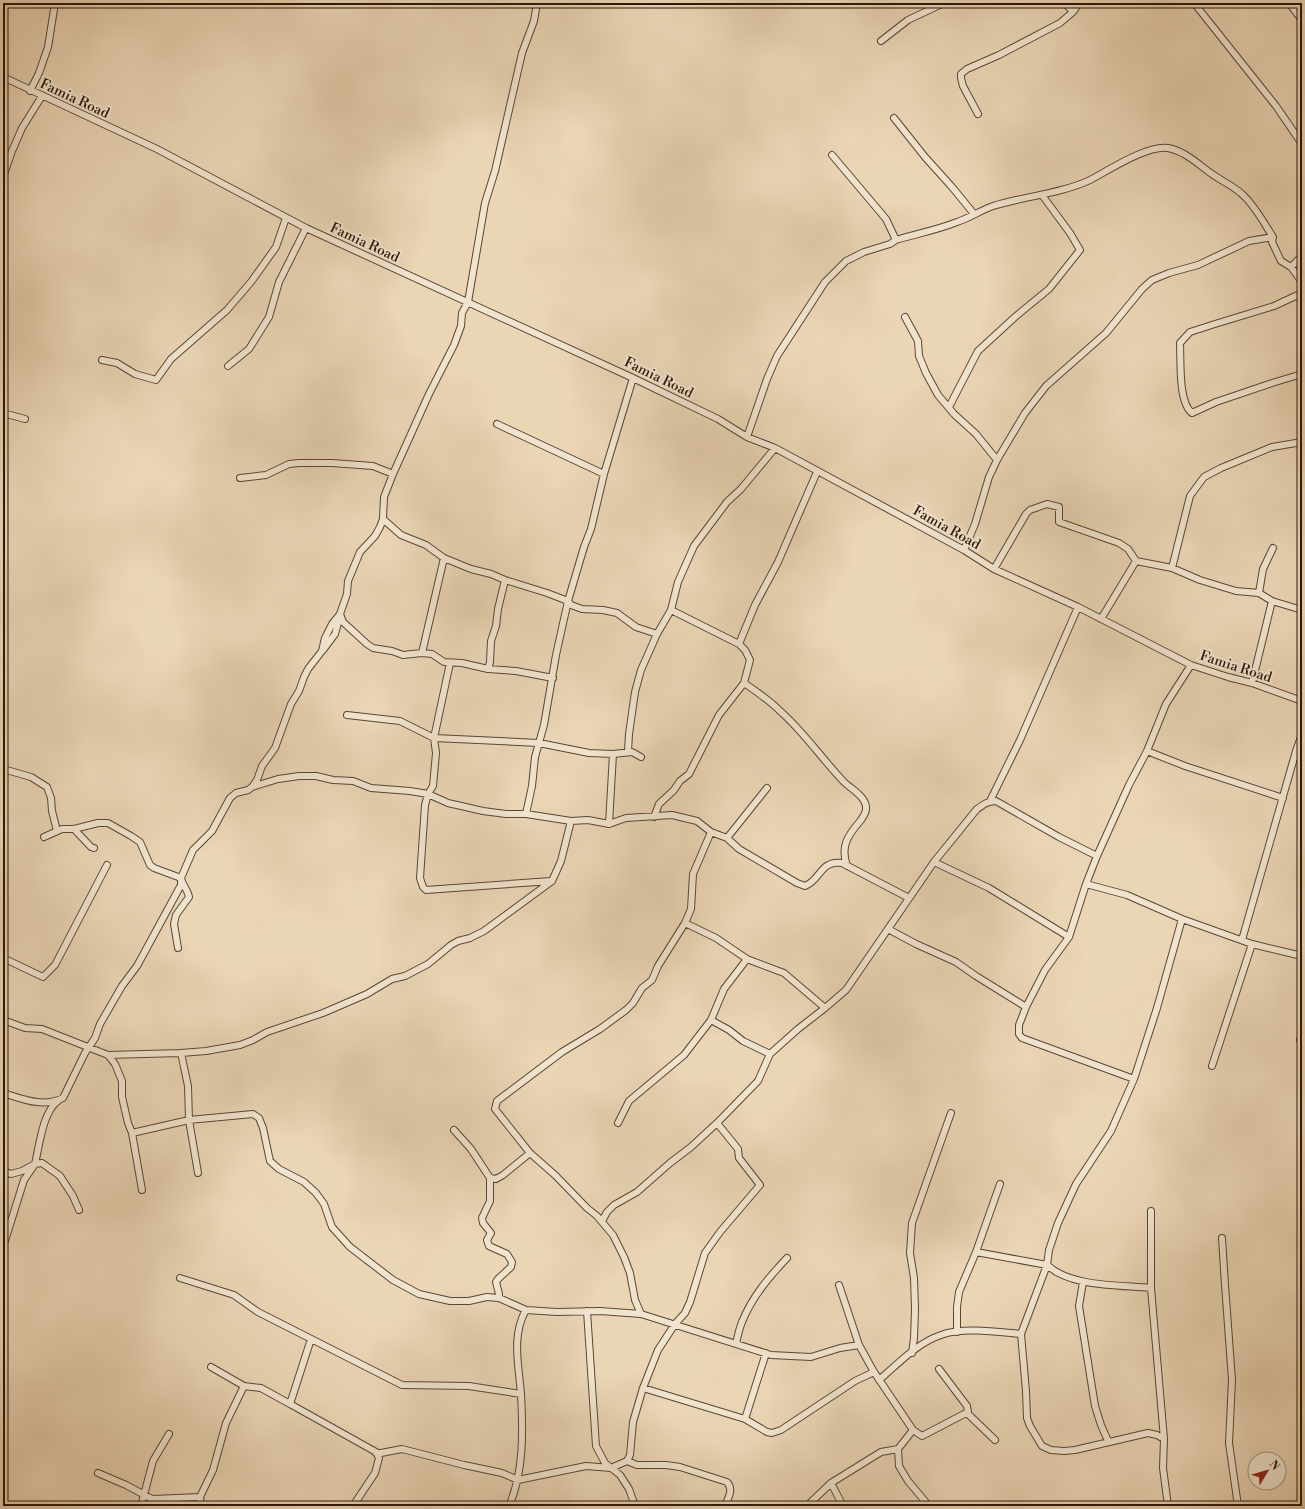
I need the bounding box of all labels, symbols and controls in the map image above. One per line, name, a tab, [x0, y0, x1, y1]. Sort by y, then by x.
street label: Famia Road	[37, 75, 112, 123]
street label: Famia Road	[327, 219, 402, 267]
street label: Famia Road	[621, 353, 696, 402]
street label: Famia Road	[909, 502, 984, 554]
street label: Famia Road	[1197, 647, 1274, 687]
north arrow	[1247, 1451, 1287, 1491]
text: N	[1266, 1458, 1282, 1473]

